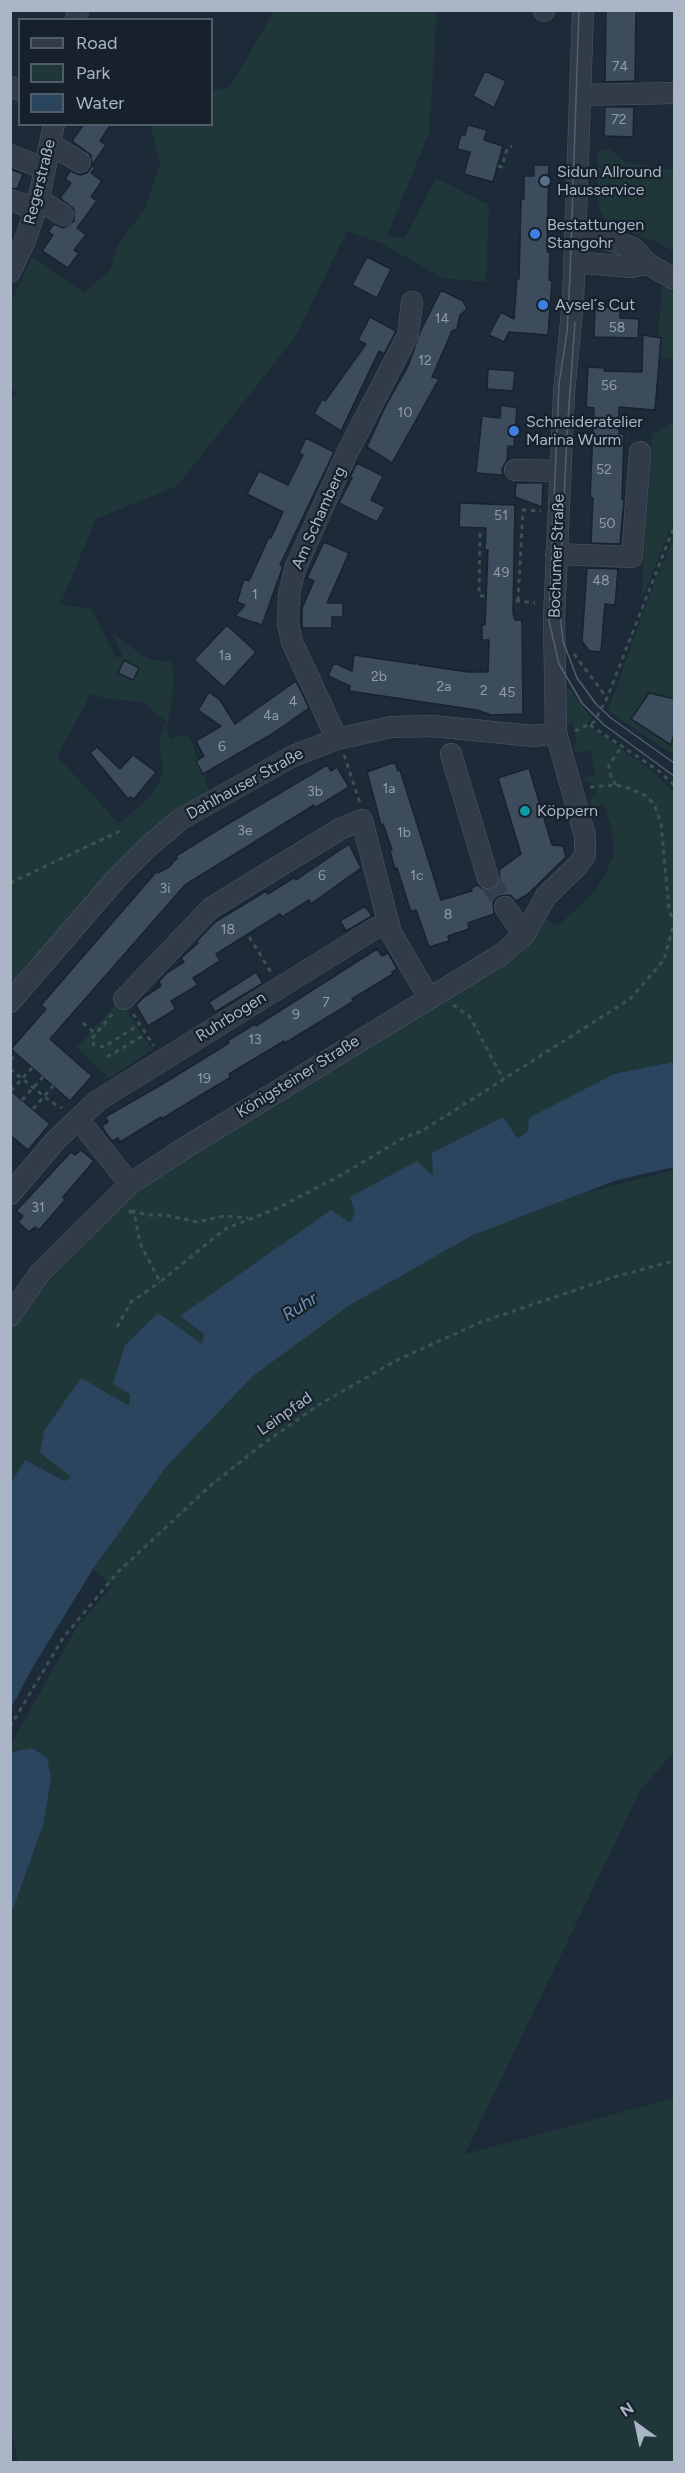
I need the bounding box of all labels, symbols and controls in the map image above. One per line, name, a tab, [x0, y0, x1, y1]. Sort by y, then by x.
legend	[18, 18, 213, 126]
text: Road	[76, 32, 117, 54]
house number: 74	[612, 59, 628, 75]
text: Park	[76, 62, 110, 84]
text: Water	[76, 92, 124, 114]
house number: 72	[611, 112, 627, 128]
street label: Regerstraße	[20, 137, 60, 227]
place label: Sidun Allround Hausservice	[557, 162, 662, 200]
marker: Sidun Allround Hausservice	[538, 174, 552, 188]
place label: Bestattungen Stangohr	[547, 215, 644, 253]
marker: Bestattungen Stangohr	[528, 227, 542, 241]
place label: Aysel´s Cut	[555, 295, 635, 315]
marker: Aysel´s Cut	[536, 298, 550, 312]
house number: 14	[435, 311, 449, 327]
house number: 58	[609, 320, 625, 336]
house number: 12	[418, 353, 432, 369]
house number: 56	[601, 378, 617, 394]
house number: 10	[398, 405, 412, 421]
place label: Schneideratelier Marina Wurm	[526, 412, 643, 450]
marker: Schneideratelier Marina Wurm	[507, 424, 521, 438]
house number: 52	[596, 462, 612, 478]
street label: Am Schamberg	[288, 464, 350, 572]
street label: Bochumer Straße	[545, 493, 569, 619]
house number: 51	[494, 508, 508, 524]
house number: 50	[598, 516, 616, 532]
house number: 49	[493, 565, 509, 581]
house number: 48	[592, 573, 610, 589]
house number: 1	[252, 587, 258, 603]
house number: 1a	[219, 648, 231, 664]
house number: 2b	[371, 669, 387, 685]
house number: 2a	[437, 679, 451, 695]
house number: 2	[480, 683, 488, 699]
house number: 45	[499, 685, 515, 701]
house number: 4	[289, 694, 297, 710]
house number: 4a	[263, 708, 279, 724]
house number: 6	[218, 739, 226, 755]
street label: Dahlhauser Straße	[183, 744, 307, 824]
house number: 1a	[383, 781, 395, 797]
house number: 3b	[307, 784, 323, 800]
place label: Köppern	[537, 801, 598, 821]
marker: Köppern	[518, 804, 532, 818]
house number: 3e	[237, 823, 253, 839]
house number: 1b	[397, 825, 411, 841]
house number: 6	[318, 868, 326, 884]
house number: 1c	[410, 868, 424, 884]
house number: 3i	[160, 881, 170, 897]
house number: 8	[444, 907, 452, 923]
house number: 18	[221, 922, 235, 938]
street label: Ruhrbogen	[192, 988, 270, 1046]
house number: 7	[322, 995, 330, 1011]
house number: 9	[292, 1007, 300, 1023]
street label: Königsteiner Straße	[233, 1031, 363, 1123]
house number: 13	[248, 1032, 262, 1048]
house number: 19	[197, 1071, 211, 1087]
house number: 31	[31, 1200, 45, 1216]
water label: Ruhr	[278, 1288, 322, 1326]
street label: Leinpfad	[254, 1388, 316, 1440]
north arrow	[607, 2395, 667, 2455]
text: N	[617, 2398, 637, 2421]

